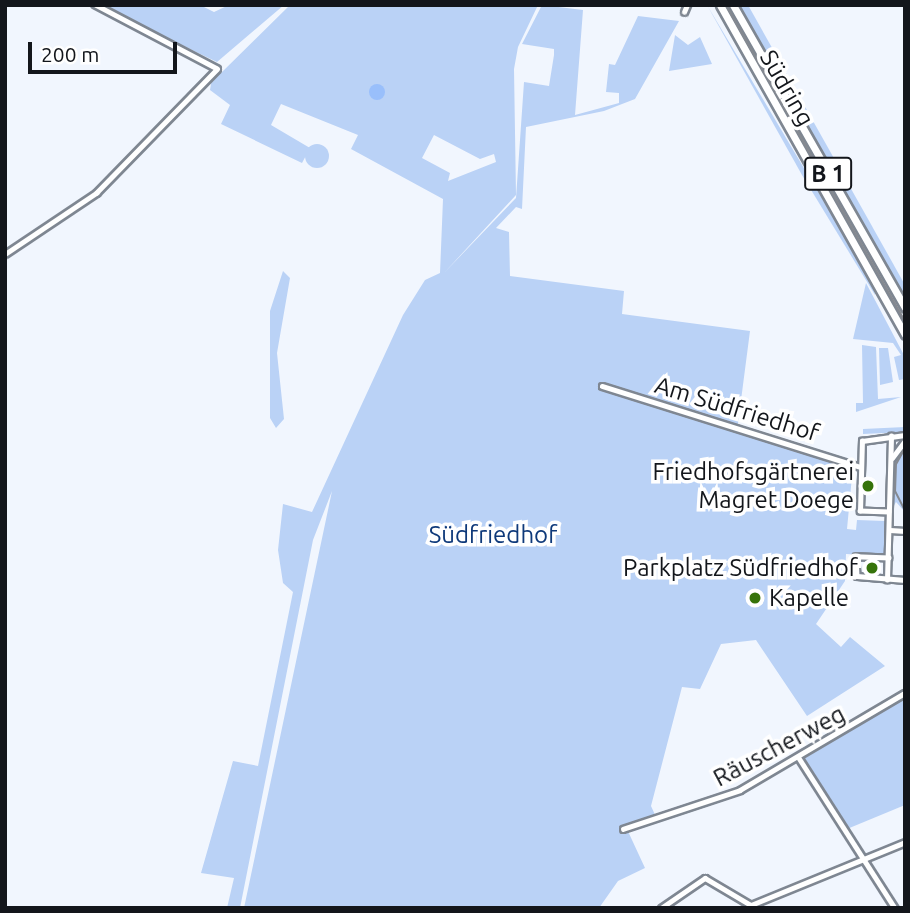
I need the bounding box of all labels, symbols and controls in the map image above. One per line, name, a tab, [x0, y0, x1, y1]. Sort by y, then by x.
scale bar	[32, 28, 180, 72]
text: 200 m	[41, 42, 99, 66]
street label: Südring	[754, 45, 820, 131]
road number: B 1	[804, 154, 852, 194]
street label: Am Südfriedhof	[651, 370, 823, 448]
place label: Friedhofsgärtnerei Magret Doege	[652, 458, 854, 514]
marker: Friedhofsgärtnerei Magret Doege	[860, 478, 876, 494]
park label: Südfriedhof	[429, 521, 557, 549]
place label: Parkplatz Südfriedhof	[623, 554, 858, 582]
marker: Parkplatz Südfriedhof	[864, 560, 880, 576]
place label: Kapelle	[769, 584, 849, 612]
marker: Kapelle	[747, 590, 763, 606]
street label: Räuscherweg	[708, 699, 850, 793]

